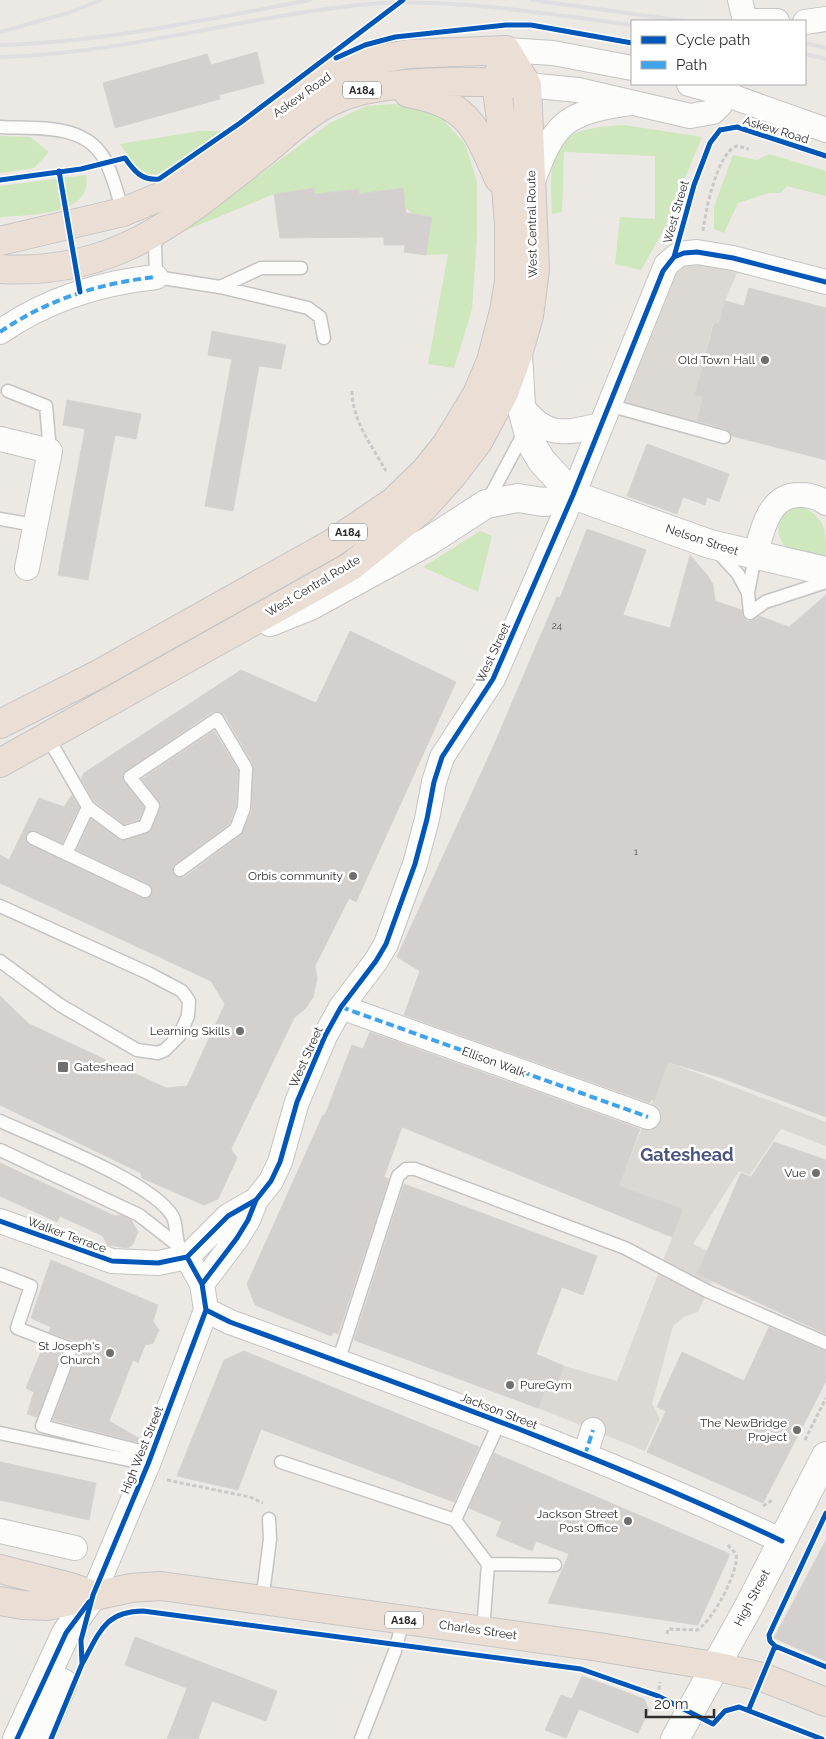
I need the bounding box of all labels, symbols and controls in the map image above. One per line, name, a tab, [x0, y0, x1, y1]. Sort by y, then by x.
legend	[631, 20, 806, 85]
text: Cycle path	[676, 31, 750, 49]
text: Path	[676, 56, 707, 74]
street label: Askew Road	[270, 70, 334, 120]
road number: A184	[343, 82, 381, 98]
street label: Askew Road	[741, 113, 811, 147]
street label: West Central Route	[524, 170, 540, 278]
street label: West Street	[660, 179, 692, 245]
place label: Old Town Hall	[678, 353, 756, 367]
marker: Old Town Hall	[759, 354, 771, 366]
street label: Nelson Street	[664, 522, 740, 558]
road number: A184	[329, 524, 367, 540]
street label: West Central Route	[263, 552, 363, 620]
house number: 24	[552, 620, 563, 631]
street label: West Street	[473, 621, 513, 685]
house number: 1	[634, 846, 639, 857]
place label: Orbis community	[248, 869, 343, 883]
marker: Orbis community	[347, 870, 359, 882]
place label: Learning Skills	[150, 1024, 230, 1038]
street label: West Street	[286, 1024, 326, 1090]
marker: Learning Skills	[234, 1025, 246, 1037]
street label: Ellison Walk	[460, 1044, 529, 1080]
marker: Gateshead	[56, 1060, 70, 1074]
place label: Gateshead	[74, 1060, 134, 1074]
district label: Gateshead	[640, 1144, 734, 1165]
place label: Vue	[784, 1166, 806, 1180]
marker: Vue	[810, 1167, 822, 1179]
street label: Walker Terrace	[26, 1214, 108, 1256]
place label: St Joseph's Church	[38, 1339, 100, 1367]
marker: St Joseph's Church	[104, 1347, 116, 1359]
place label: PureGym	[520, 1378, 572, 1392]
marker: PureGym	[504, 1379, 516, 1391]
street label: Jackson Street	[458, 1390, 540, 1432]
street label: High West Street	[118, 1404, 166, 1496]
place label: The NewBridge Project	[700, 1416, 787, 1444]
marker: The NewBridge Project	[791, 1424, 803, 1436]
place label: Jackson Street Post Office	[537, 1507, 618, 1535]
marker: Jackson Street Post Office	[622, 1515, 634, 1527]
street label: High Street	[731, 1567, 773, 1629]
road number: A184	[385, 1612, 423, 1628]
street label: Charles Street	[438, 1618, 518, 1642]
scale bar	[646, 1686, 714, 1718]
text: 20 m	[654, 1695, 689, 1713]

